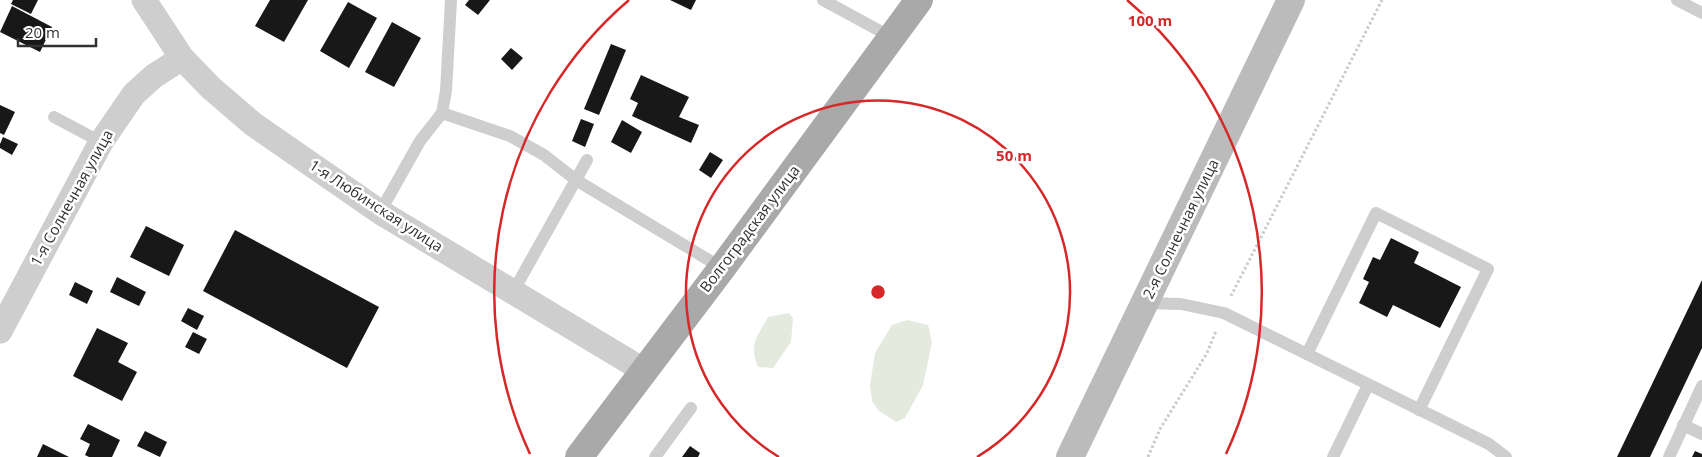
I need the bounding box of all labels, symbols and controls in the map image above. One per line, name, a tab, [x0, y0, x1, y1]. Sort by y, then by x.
text: 100 m	[1128, 10, 1172, 30]
scale bar	[18, 15, 95, 47]
text: 20 m	[25, 22, 60, 42]
street label: 1-я Солнечная улица	[25, 126, 117, 269]
text: 50 m	[996, 145, 1032, 165]
street label: 1-я Любинская улица	[306, 154, 447, 256]
street label: 2-я Солнечная улица	[1138, 155, 1223, 302]
street label: Волгоградская улица	[695, 161, 804, 296]
centre of rings	[869, 283, 887, 301]

